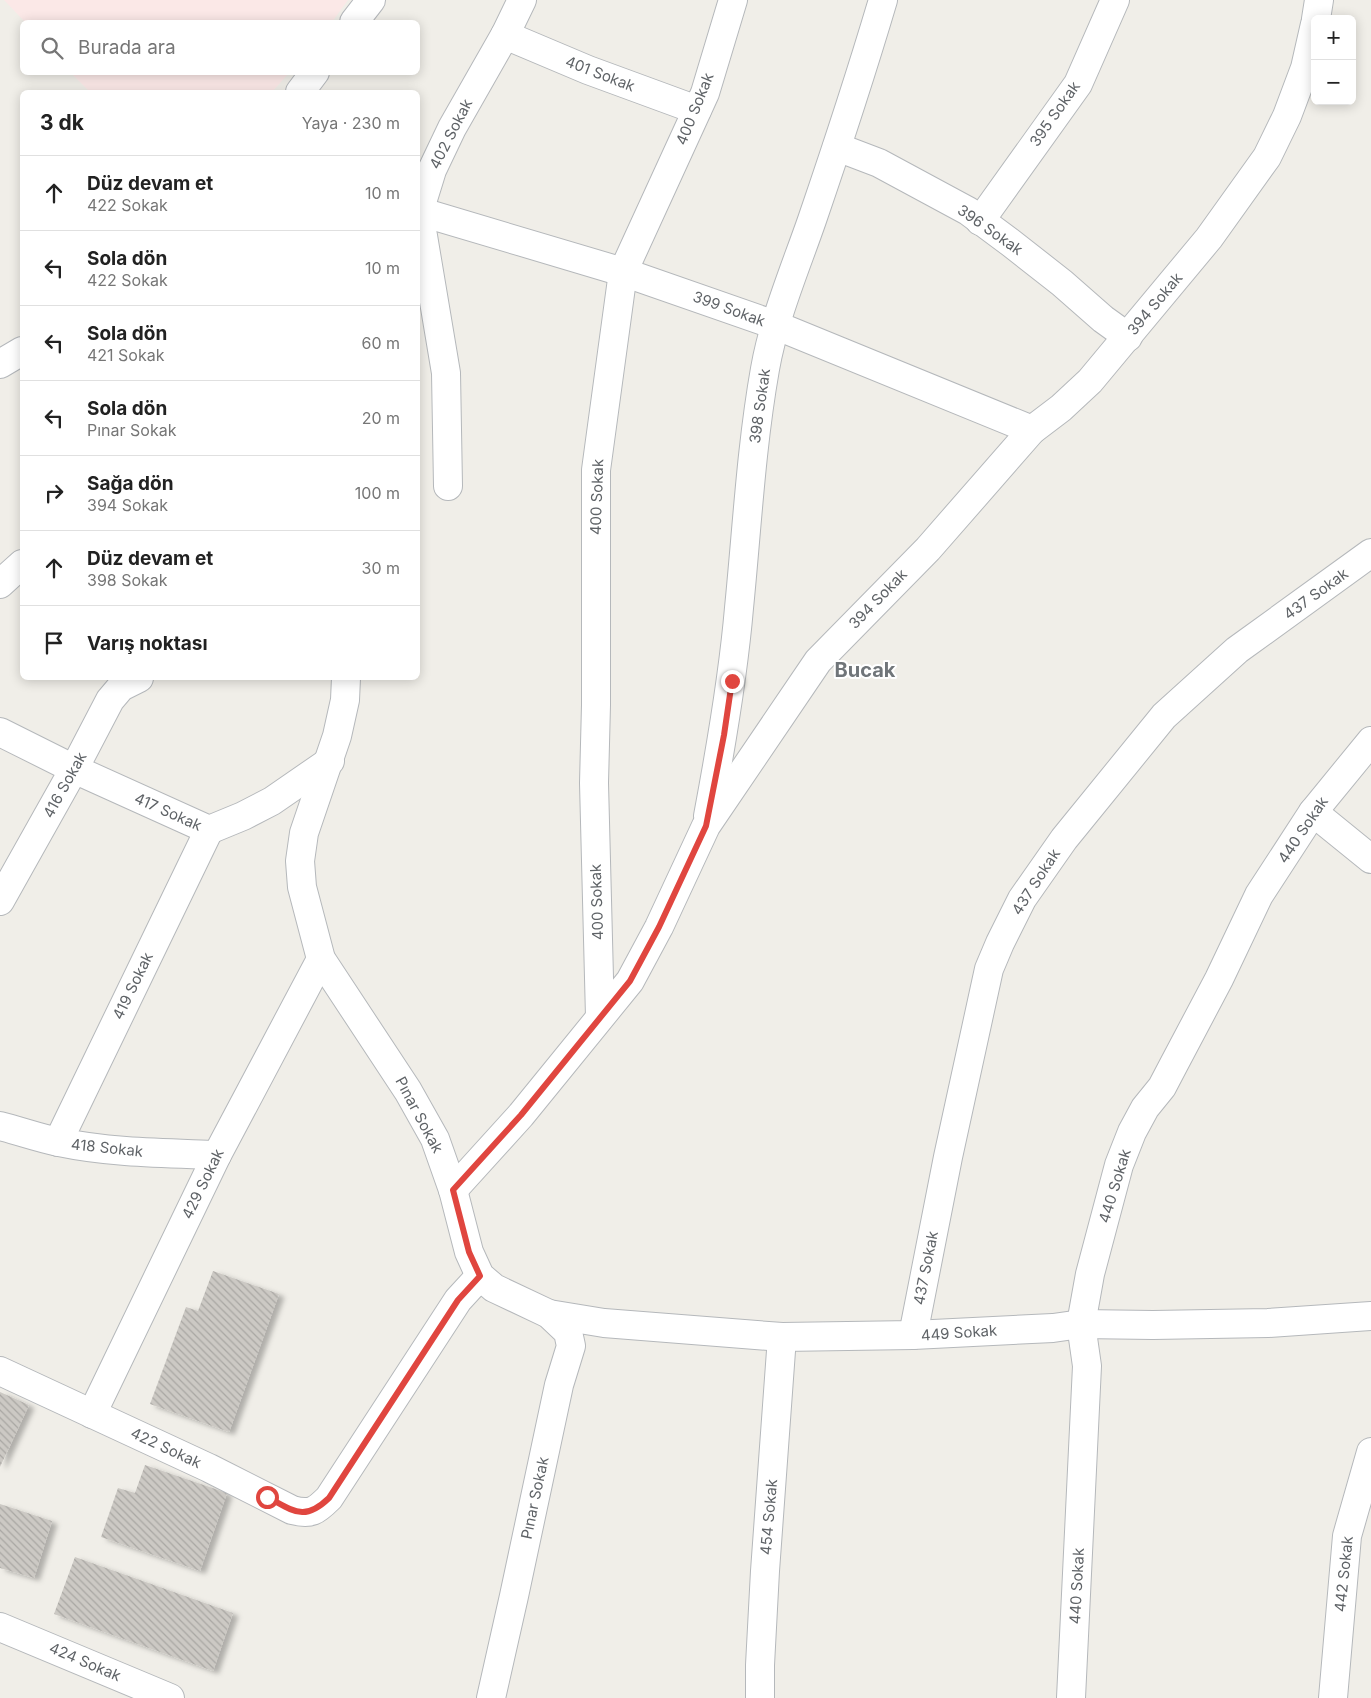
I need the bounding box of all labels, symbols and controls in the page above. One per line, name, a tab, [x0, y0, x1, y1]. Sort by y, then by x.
map controls	[1311, 15, 1356, 105]
button: +	[1311, 15, 1356, 60]
search box	[20, 20, 420, 75]
icon: search	[38, 34, 66, 62]
text: Burada ara	[78, 36, 176, 59]
street label: 401 Sokak	[563, 52, 638, 96]
button: −	[1311, 60, 1356, 105]
street label: 400 Sokak	[671, 69, 718, 148]
street label: 395 Sokak	[1025, 77, 1084, 150]
street label: 402 Sokak	[425, 95, 477, 172]
text: 3 dk	[40, 110, 84, 135]
text: Yaya · 230 m	[302, 113, 400, 133]
text: Düz devam et	[87, 172, 213, 195]
icon: ahead	[40, 179, 68, 207]
text: 10 m	[365, 183, 400, 203]
text: 422 Sokak	[87, 195, 168, 215]
street label: 396 Sokak	[954, 200, 1027, 259]
text: Sola dön	[87, 247, 167, 270]
icon: left	[40, 254, 68, 282]
text: 10 m	[365, 258, 400, 278]
street label: 394 Sokak	[1123, 268, 1187, 339]
text: 422 Sokak	[87, 270, 168, 290]
street label: 399 Sokak	[690, 287, 769, 331]
text: Sola dön	[87, 322, 167, 345]
icon: left	[40, 329, 68, 357]
text: 60 m	[361, 333, 400, 353]
text: 421 Sokak	[87, 345, 165, 365]
street label: 398 Sokak	[745, 366, 774, 445]
text: Sola dön	[87, 397, 167, 420]
icon: left	[40, 404, 68, 432]
text: 20 m	[362, 408, 400, 428]
text: Pınar Sokak	[87, 420, 176, 440]
street label: 400 Sokak	[586, 458, 607, 535]
text: Sağa dön	[87, 472, 173, 495]
icon: right	[40, 479, 68, 507]
text: 100 m	[355, 483, 400, 503]
text: 394 Sokak	[87, 495, 168, 515]
text: Düz devam et	[87, 547, 213, 570]
icon: ahead	[40, 554, 68, 582]
text: 30 m	[362, 558, 400, 578]
street label: 437 Sokak	[1280, 563, 1352, 623]
street label: 394 Sokak	[844, 564, 911, 633]
text: 398 Sokak	[87, 570, 168, 590]
icon: arrive	[40, 629, 68, 657]
text: Varış noktası	[87, 632, 208, 655]
district label: Bucak	[835, 658, 896, 682]
route end	[721, 670, 744, 693]
street label: 416 Sokak	[39, 748, 91, 821]
street label: 417 Sokak	[132, 788, 206, 835]
street label: 440 Sokak	[1273, 792, 1332, 867]
street label: 437 Sokak	[1007, 844, 1064, 918]
street label: 400 Sokak	[586, 863, 607, 940]
street label: 419 Sokak	[108, 948, 157, 1023]
street label: Pınar Sokak	[391, 1073, 448, 1157]
street label: 418 Sokak	[70, 1134, 145, 1161]
street label: 429 Sokak	[177, 1145, 228, 1222]
street label: 440 Sokak	[1094, 1146, 1135, 1225]
street label: 437 Sokak	[909, 1228, 942, 1307]
street label: 449 Sokak	[920, 1320, 999, 1345]
street label: 422 Sokak	[128, 1423, 205, 1472]
street label: Pınar Sokak	[516, 1454, 553, 1541]
street label: 454 Sokak	[756, 1477, 781, 1556]
route start	[256, 1486, 279, 1509]
street label: 442 Sokak	[1330, 1534, 1357, 1613]
street label: 440 Sokak	[1065, 1546, 1088, 1625]
street label: 424 Sokak	[46, 1638, 125, 1685]

